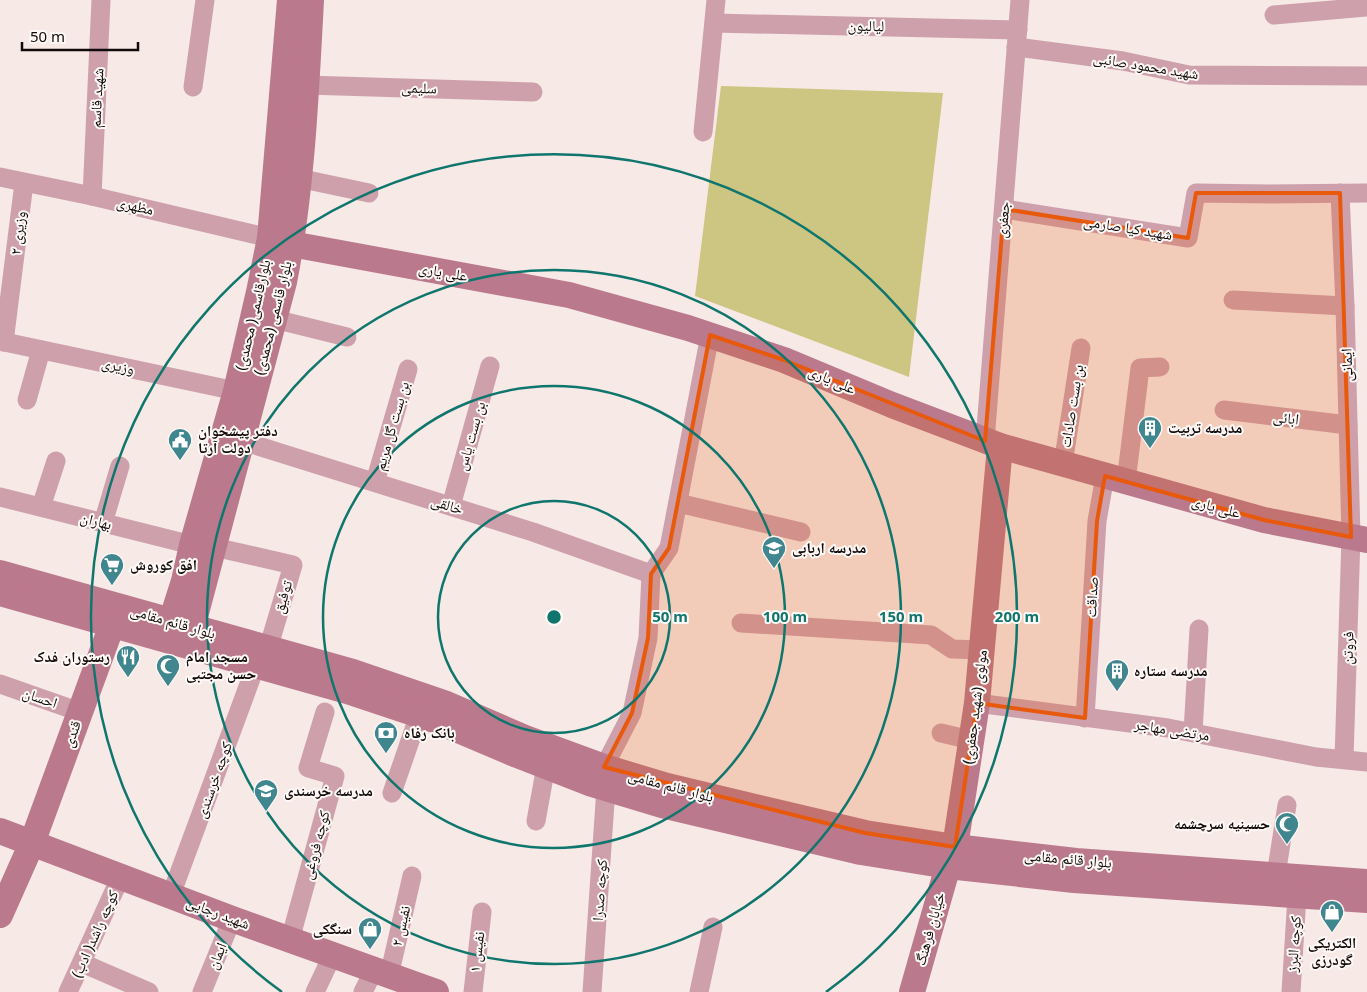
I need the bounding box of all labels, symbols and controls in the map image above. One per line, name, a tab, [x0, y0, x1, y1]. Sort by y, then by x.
street label: لیالیون	[847, 15, 885, 36]
scale bar	[22, 20, 139, 52]
text: 50 m	[30, 26, 65, 46]
street label: شهید محمود صائبی	[1092, 47, 1200, 84]
street label: شهید قاسم	[84, 67, 109, 128]
street label: سلیمی	[401, 76, 437, 99]
street label: مظهری	[115, 191, 156, 220]
street label: جعفری	[990, 200, 1015, 239]
street label: وزیری ۲	[4, 210, 31, 256]
street label: شهید کیا صارمی	[1082, 210, 1174, 245]
street label: بلوارقاسمی( محمدی)	[230, 257, 275, 372]
street label: علی یاری	[417, 257, 470, 286]
street label: بلوار قاسمی (محمدی)	[248, 259, 297, 377]
street label: ایمانی	[1335, 348, 1358, 382]
street label: وزیری	[100, 352, 137, 379]
street label: علی یاری	[805, 360, 859, 399]
street label: بن بست صادات	[1055, 363, 1088, 449]
street label: بن بست گل مریم	[369, 379, 414, 473]
street label: بن بست یاس	[451, 399, 490, 473]
street label: ابائی	[1272, 406, 1300, 430]
building icon: مدرسه تربیت	[1137, 415, 1163, 449]
place label: مدرسه تربیت	[1168, 417, 1242, 437]
place label: دفتر پیشخوان دولت آرتا	[198, 420, 278, 457]
public building icon: دفتر پیشخوان دولت آرتا	[167, 427, 193, 461]
street label: خالقی	[428, 490, 466, 519]
street label: علی یاری	[1190, 490, 1243, 523]
street label: بهاران	[78, 506, 114, 535]
school or university icon: مدرسه اربابی	[761, 535, 787, 569]
place label: مدرسه اربابی	[792, 537, 866, 557]
supermarket icon: افق کوروش	[99, 552, 125, 586]
place label: افق کوروش	[130, 554, 197, 574]
street label: صداقت	[1080, 576, 1102, 618]
street label: توفیق	[268, 577, 297, 616]
street label: بلوار قائم مقامی	[128, 599, 218, 644]
text: 50 m	[652, 606, 688, 626]
text: 100 m	[763, 606, 807, 626]
text: 150 m	[879, 606, 923, 626]
text: 200 m	[995, 606, 1039, 626]
centre of rings	[545, 608, 563, 626]
street label: فروتن	[1336, 631, 1359, 665]
restaurant icon: رستوران فدک	[115, 644, 141, 678]
place label: رستوران فدک	[33, 646, 110, 666]
place label: مسجد امام حسن مجتبی	[186, 646, 256, 683]
street label: مولوی (شهید جعفری)	[957, 648, 992, 765]
mosque icon: مسجد امام حسن مجتبی	[155, 653, 181, 687]
building icon: مدرسه ستاره	[1104, 658, 1130, 692]
place label: مدرسه ستاره	[1134, 660, 1208, 680]
street label: احسان	[20, 682, 60, 713]
street label: مرتضی مهاجر	[1132, 713, 1211, 746]
street label: قندی	[57, 718, 86, 750]
bank icon: بانک رفاه	[373, 720, 399, 754]
place label: بانک رفاه	[404, 722, 455, 742]
street label: کوچه خرسندی	[190, 739, 237, 821]
street label: بلوار قائم مقامی	[626, 764, 716, 807]
school or university icon: مدرسه خرسندی	[253, 778, 279, 812]
place label: مدرسه خرسندی	[284, 780, 373, 800]
street label: کوچه فروغی	[296, 808, 335, 882]
mosque icon: حسینیه سرچشمه	[1274, 811, 1300, 845]
place label: حسینیه سرچشمه	[1174, 813, 1270, 833]
street label: بلوار قائم مقامی	[1023, 844, 1113, 873]
street label: کوچه صدرا	[587, 858, 611, 921]
street label: کوچه راشد( ادب)	[66, 887, 122, 981]
street label: خیابان فرهنگ	[909, 889, 950, 968]
street label: شهید رجایی	[183, 891, 253, 934]
shop icon: الکتریکی گودرزی	[1319, 899, 1345, 933]
street label: نفیس ۲	[386, 903, 415, 948]
street label: کوچه البرز	[1281, 915, 1305, 974]
shop icon: سنگکی	[357, 916, 383, 950]
place label: سنگکی	[313, 918, 352, 938]
street label: نفیس ‍۱	[464, 930, 489, 974]
place label: الکتریکی گودرزی	[1308, 932, 1356, 969]
street label: ایمان	[202, 939, 231, 972]

